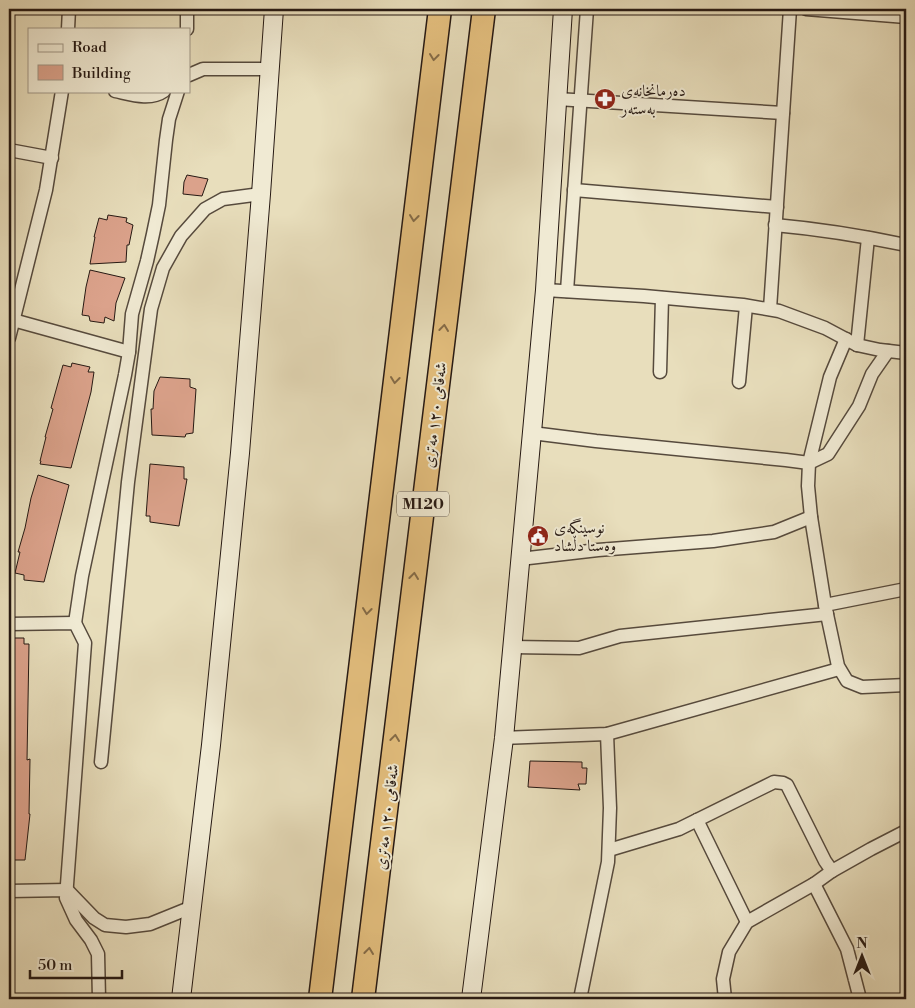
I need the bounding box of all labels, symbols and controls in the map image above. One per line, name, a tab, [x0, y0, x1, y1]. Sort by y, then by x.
legend	[28, 28, 190, 92]
text: Road	[72, 38, 107, 57]
one-way arrow	[429, 53, 440, 61]
text: Building	[71, 64, 131, 83]
place label: دەرمانخانەی بەستەر	[619, 81, 686, 119]
pharmacy icon: دەرمانخانەی بەستەر	[593, 87, 617, 111]
one-way arrow	[409, 215, 420, 223]
one-way arrow	[438, 324, 449, 332]
street label: شەقامی ١٢٠ مەتری	[419, 361, 451, 469]
one-way arrow	[390, 376, 401, 384]
road number: M120	[397, 492, 449, 516]
place label: نوسینگەی وەستا دڵشاد	[554, 518, 616, 556]
public building icon: نوسینگەی وەستا دڵشاد	[526, 524, 550, 548]
one-way arrow	[408, 572, 419, 580]
one-way arrow	[362, 607, 373, 615]
one-way arrow	[389, 733, 400, 741]
street label: شەقامی ١٢٠ مەتری	[371, 763, 403, 871]
north arrow	[838, 930, 888, 980]
text: N	[856, 935, 868, 953]
one-way arrow	[363, 947, 374, 955]
scale bar	[30, 948, 122, 980]
text: 50 m	[38, 956, 72, 975]

